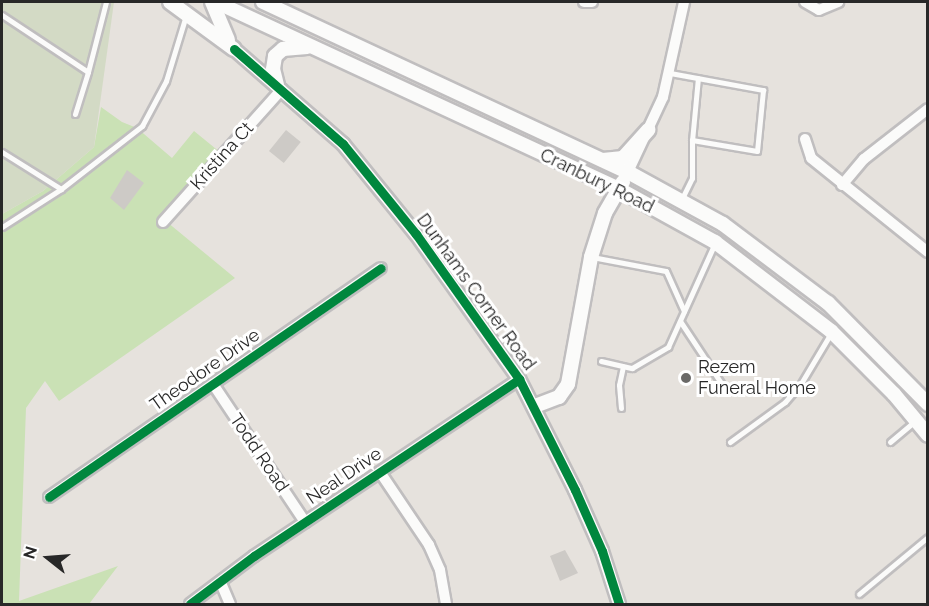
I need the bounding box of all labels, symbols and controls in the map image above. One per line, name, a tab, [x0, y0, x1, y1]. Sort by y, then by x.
street label: Kristina Ct	[186, 118, 258, 194]
street label: Cranbury Road	[536, 144, 658, 218]
street label: Dunhams Corner Road	[412, 209, 540, 375]
street label: Theodore Drive	[146, 324, 264, 416]
place label: Rezem Funeral Home	[698, 357, 816, 400]
marker: Rezem Funeral Home	[679, 371, 693, 385]
street label: Todd Road	[225, 410, 293, 496]
street label: Neal Drive	[302, 443, 386, 509]
north arrow	[18, 528, 78, 588]
text: N	[19, 544, 41, 561]

